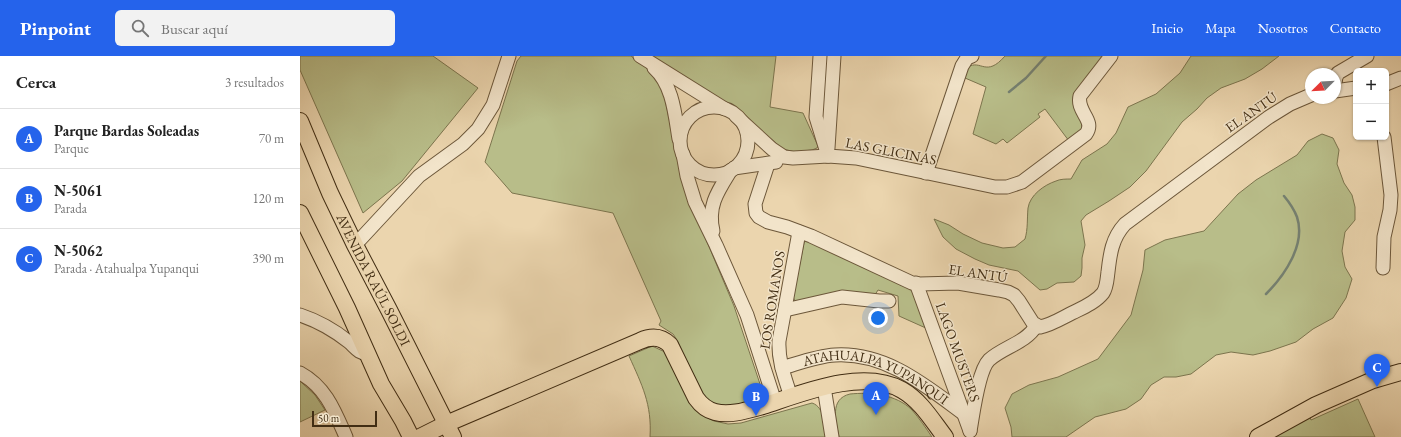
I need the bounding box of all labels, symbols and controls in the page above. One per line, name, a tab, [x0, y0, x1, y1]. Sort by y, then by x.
search box	[115, 10, 395, 46]
text: Pinpoint	[20, 16, 91, 41]
icon: search	[129, 17, 151, 39]
text: Buscar aquí	[161, 19, 228, 38]
text: Inicio	[1152, 19, 1183, 37]
text: Mapa	[1205, 19, 1236, 37]
text: Nosotros	[1258, 19, 1308, 37]
text: Contacto	[1330, 19, 1381, 37]
north arrow	[1305, 68, 1341, 104]
map controls	[1353, 68, 1389, 140]
button: +	[1353, 68, 1389, 104]
text: Cerca	[16, 71, 56, 93]
text: 3 resultados	[225, 74, 284, 91]
street label: EL ANTÚ	[1222, 87, 1281, 136]
button: −	[1353, 104, 1389, 140]
text: Parque Bardas Soleadas	[54, 121, 199, 140]
text: A	[24, 130, 34, 147]
text: 70 m	[259, 130, 284, 147]
street label: LAS GLICINAS	[844, 133, 938, 169]
text: Parque	[54, 140, 89, 157]
text: N-5061	[54, 181, 103, 200]
text: B	[25, 190, 33, 207]
text: 120 m	[253, 190, 284, 207]
text: Parada	[54, 200, 87, 217]
street label: AVENIDA RAÚL SOLDI	[332, 210, 415, 349]
text: N-5062	[54, 241, 103, 260]
street label: LOS ROMANOS	[755, 249, 789, 351]
text: C	[24, 250, 34, 267]
text: 390 m	[253, 250, 284, 267]
text: Parada · Atahualpa Yupanqui	[54, 260, 199, 277]
street label: EL ANTÚ	[947, 260, 1009, 286]
street label: LAGO MUSTERS	[932, 300, 984, 404]
your location	[868, 308, 888, 328]
pin: C	[1364, 354, 1390, 387]
street label: ATAHUALPA YUPANQUI	[796, 357, 952, 413]
pin: A	[863, 382, 889, 415]
pin: B	[743, 383, 769, 416]
scale bar	[312, 409, 377, 428]
text: 50 m	[318, 411, 339, 425]

